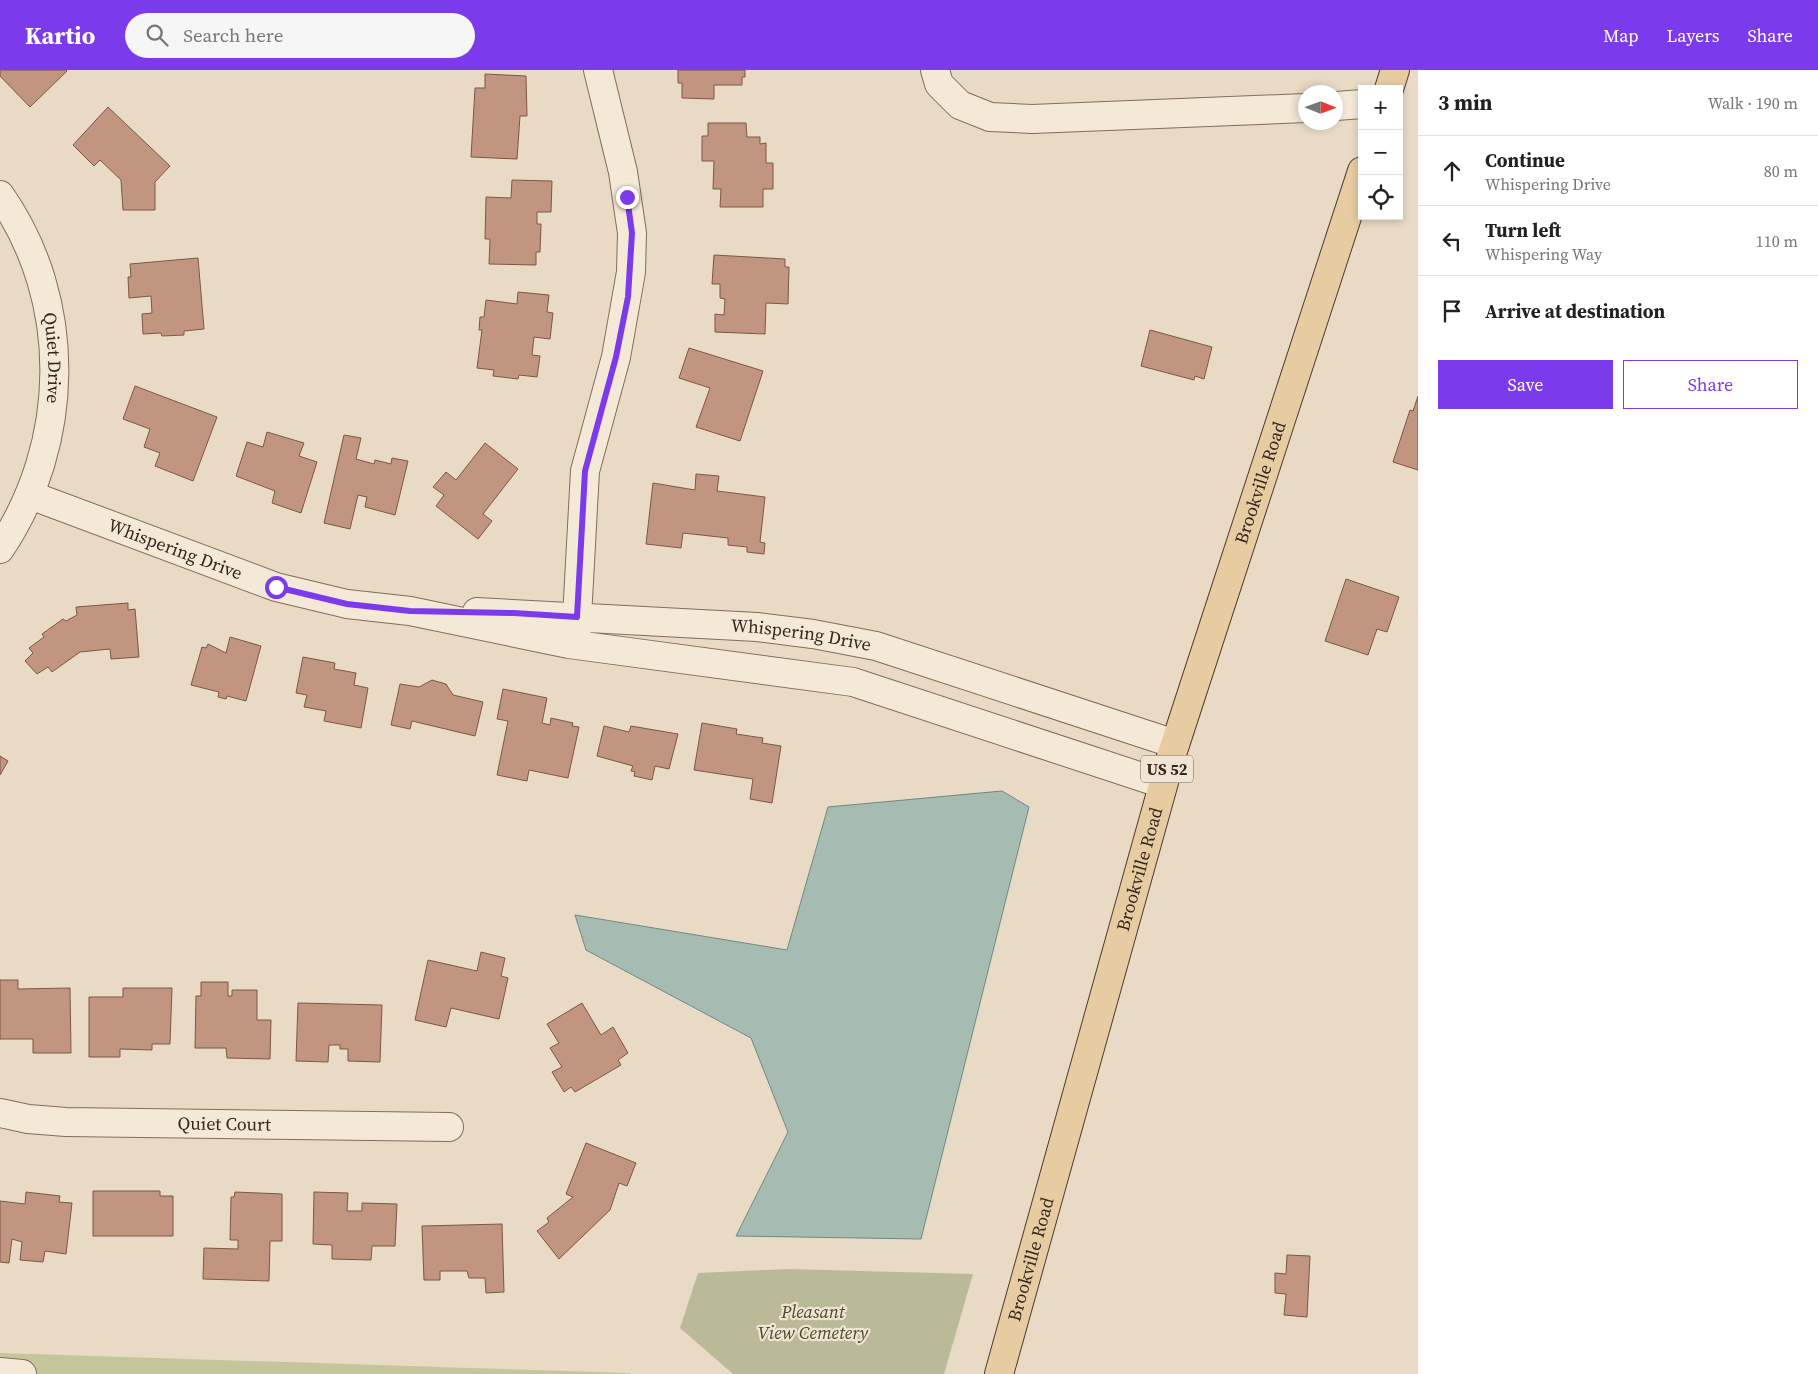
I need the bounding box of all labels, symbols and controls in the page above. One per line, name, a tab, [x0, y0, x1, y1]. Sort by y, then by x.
search box	[125, 13, 475, 58]
text: Kartio	[25, 19, 95, 52]
icon: search	[143, 21, 171, 49]
text: Search here	[183, 22, 283, 48]
text: Map	[1603, 23, 1638, 48]
text: Layers	[1666, 23, 1719, 48]
text: Share	[1747, 23, 1793, 48]
north arrow	[1298, 85, 1343, 130]
map controls	[1358, 85, 1403, 220]
button: +	[1358, 85, 1403, 130]
text: 3 min	[1438, 88, 1493, 117]
text: Walk · 190 m	[1708, 92, 1798, 114]
button: −	[1358, 130, 1403, 175]
text: Continue	[1485, 147, 1565, 173]
icon: ahead	[1438, 157, 1466, 185]
text: 80 m	[1764, 160, 1798, 182]
text: Whispering Drive	[1485, 173, 1611, 195]
button: locate	[1358, 175, 1403, 220]
route end	[616, 186, 639, 209]
text: Turn left	[1485, 217, 1561, 243]
icon: left	[1438, 227, 1466, 255]
text: 110 m	[1756, 230, 1798, 252]
text: Whispering Way	[1485, 243, 1602, 265]
icon: arrive	[1438, 297, 1466, 325]
text: Arrive at destination	[1485, 298, 1665, 324]
street label: Quiet Drive	[37, 310, 67, 405]
button: Save	[1438, 360, 1613, 409]
button: Share	[1623, 360, 1798, 409]
street label: Brookville Road	[1228, 418, 1292, 547]
street label: Whispering Drive	[105, 512, 246, 585]
route start	[265, 576, 288, 599]
street label: Whispering Drive	[730, 613, 873, 657]
road number: US 52	[1141, 756, 1193, 782]
street label: Brookville Road	[1110, 804, 1168, 934]
street label: Quiet Court	[177, 1110, 271, 1137]
street label: Brookville Road	[1001, 1194, 1060, 1324]
park label: Pleasant View Cemetery	[758, 1299, 869, 1345]

